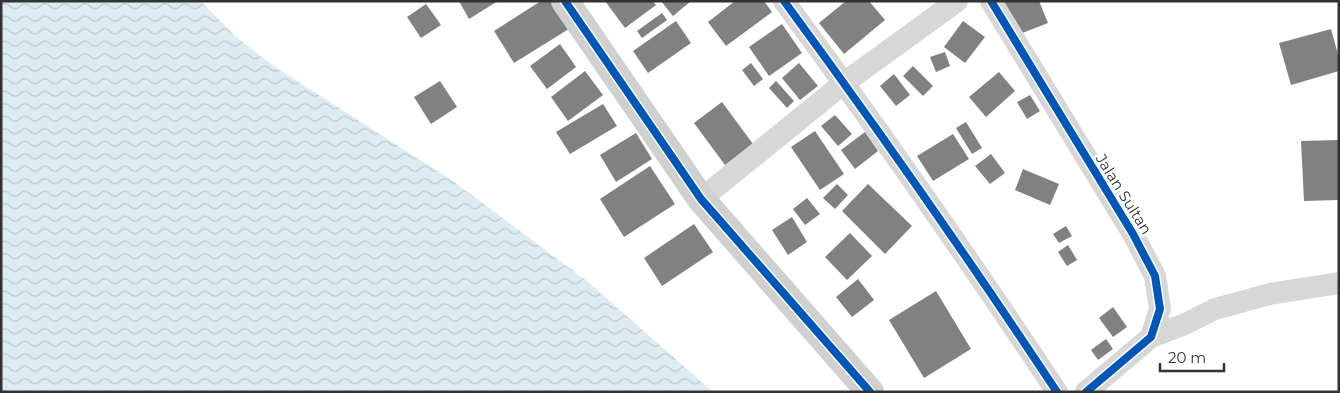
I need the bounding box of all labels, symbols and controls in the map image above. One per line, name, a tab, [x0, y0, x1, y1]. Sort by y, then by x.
street label: Jalan Sultan	[1091, 149, 1156, 238]
scale bar	[1160, 340, 1224, 372]
text: 20 m	[1168, 348, 1206, 367]

